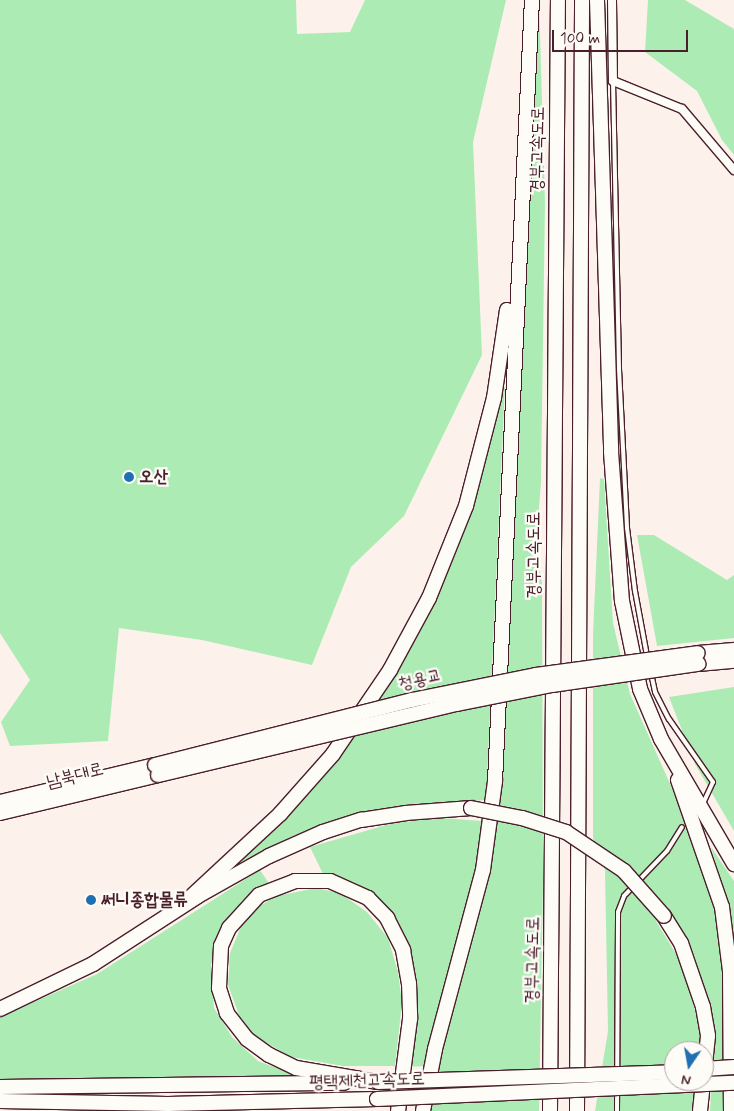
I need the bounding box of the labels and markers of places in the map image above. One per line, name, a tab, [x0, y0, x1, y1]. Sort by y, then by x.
place label: 오산	[139, 466, 168, 488]
marker: 오산	[123, 471, 135, 483]
place label: 써니종합물류	[101, 889, 188, 911]
marker: 써니종합물류	[85, 894, 97, 906]

